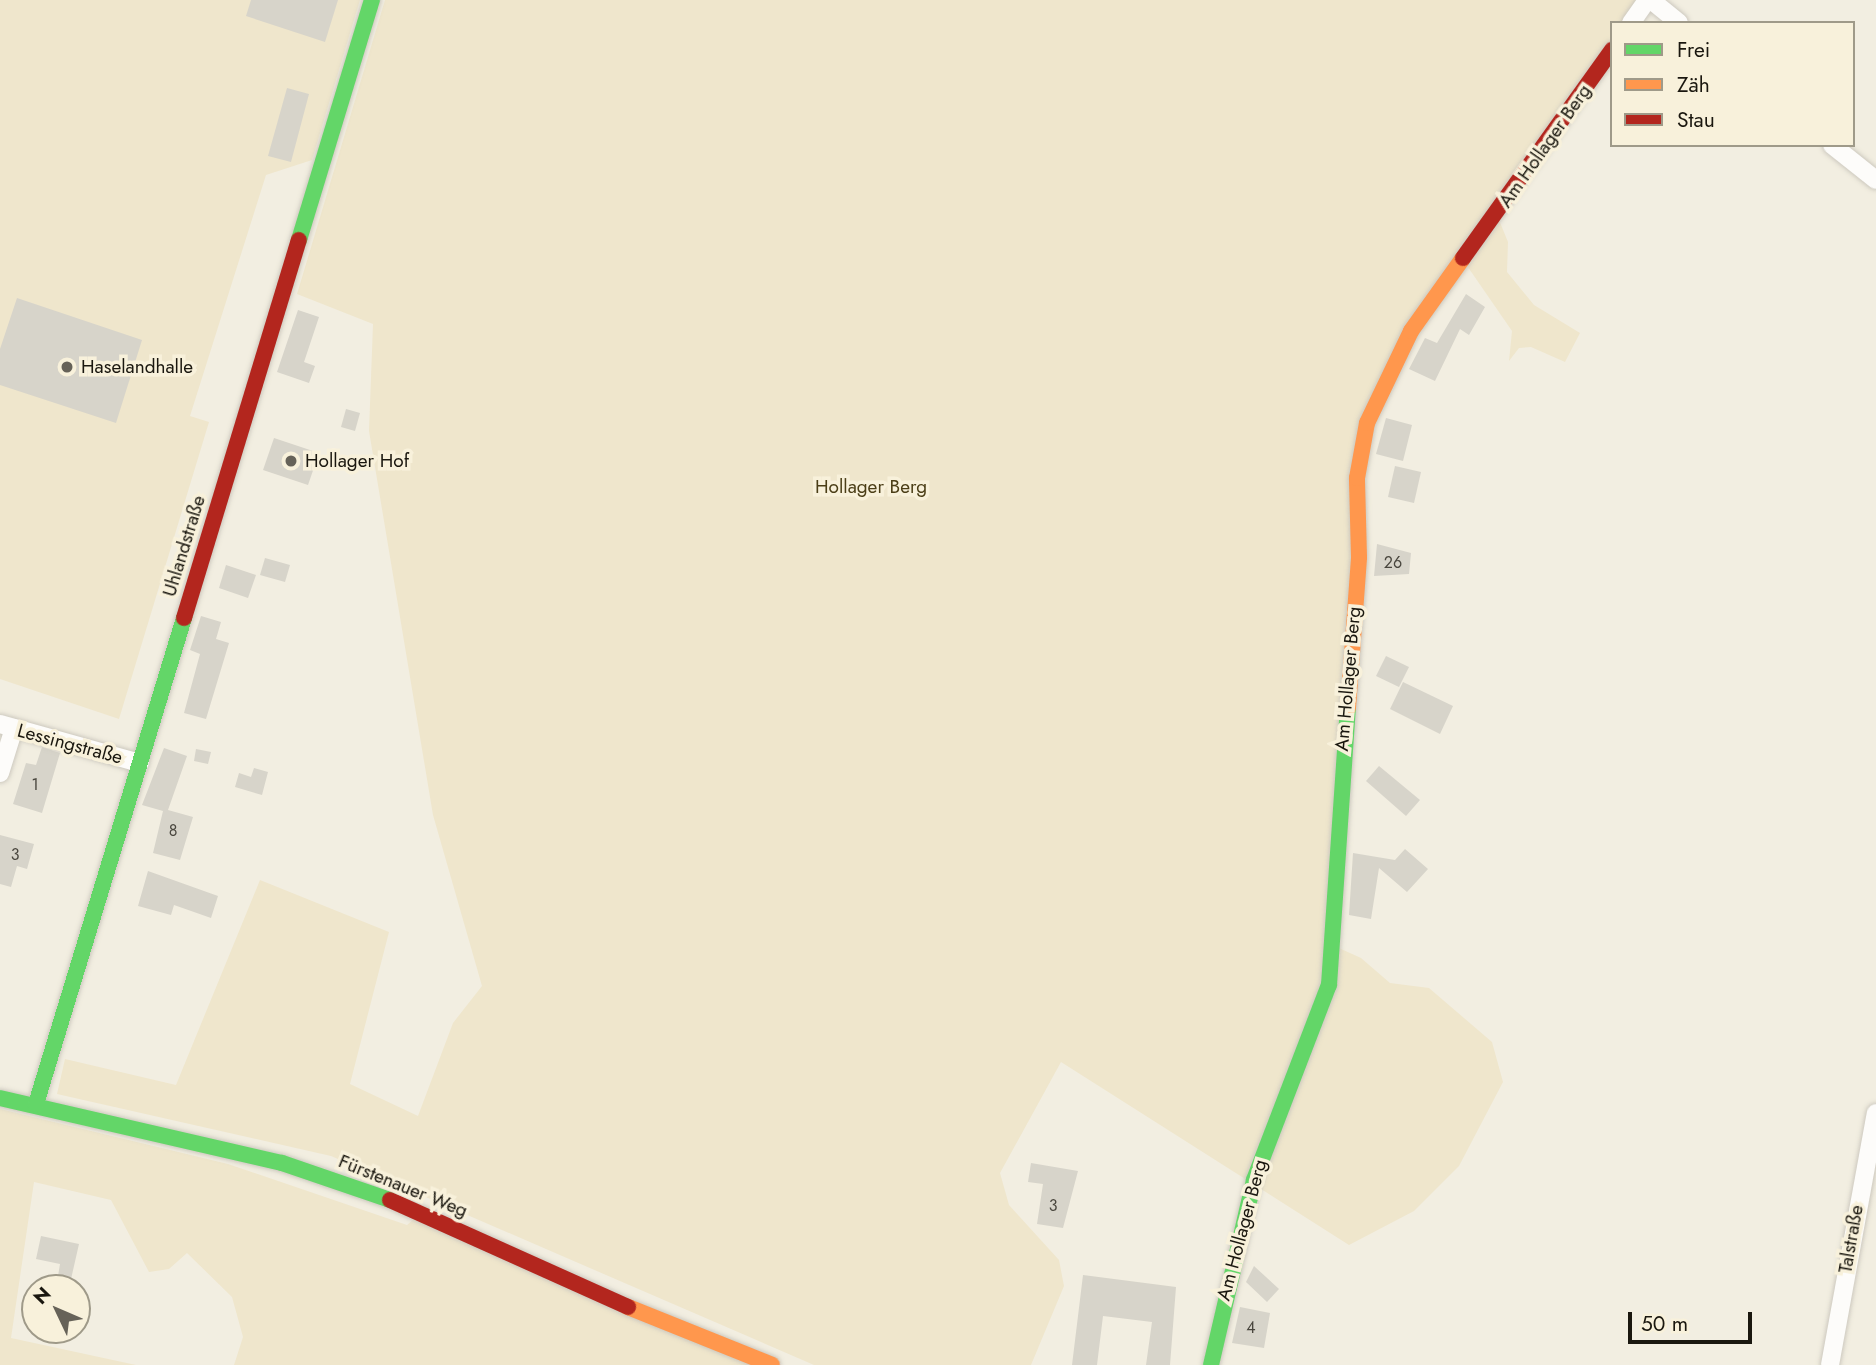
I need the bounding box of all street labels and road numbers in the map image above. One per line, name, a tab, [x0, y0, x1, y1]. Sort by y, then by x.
street label: Am Hollager Berg	[1494, 80, 1596, 212]
street label: Uhlandstraße	[158, 493, 210, 599]
street label: Am Hollager Berg	[1330, 606, 1366, 752]
street label: Lessingstraße	[15, 719, 125, 769]
street label: Fürstenauer Weg	[335, 1150, 471, 1222]
street label: Am Hollager Berg	[1212, 1157, 1272, 1303]
street label: Talstraße	[1834, 1203, 1868, 1275]

